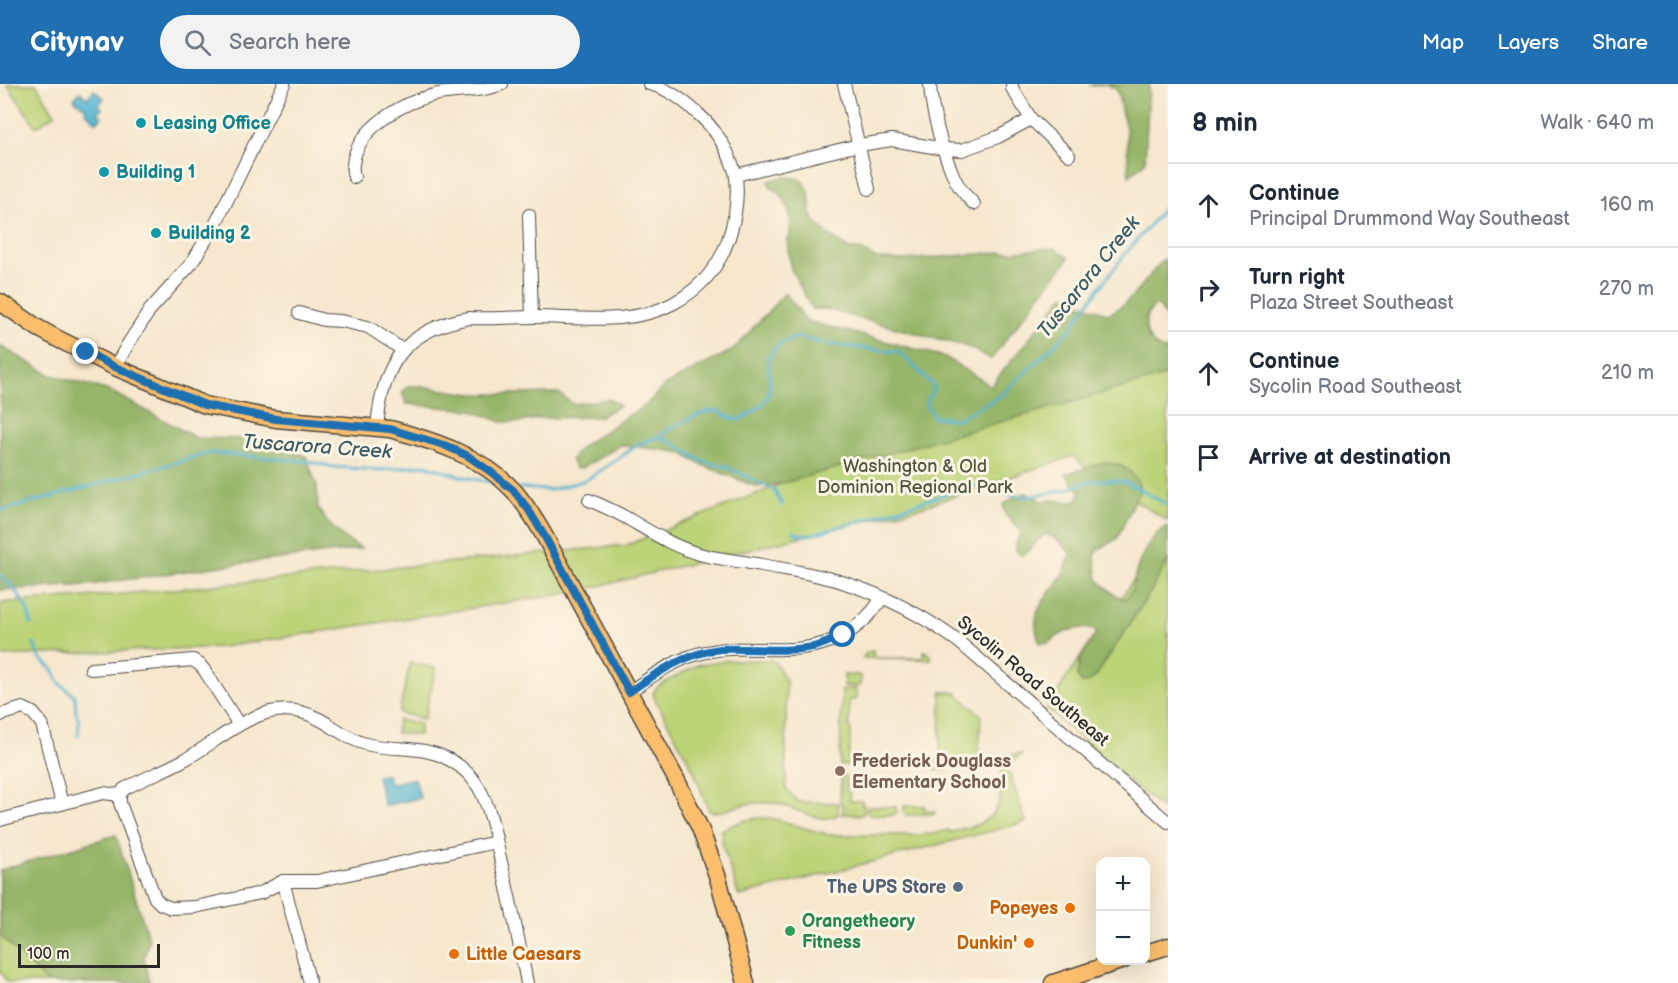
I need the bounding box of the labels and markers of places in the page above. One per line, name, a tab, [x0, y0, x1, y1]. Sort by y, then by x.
place label: Leasing Office	[153, 113, 271, 134]
marker: Leasing Office	[134, 116, 148, 130]
place label: Building 1	[116, 162, 195, 183]
marker: Building 1	[97, 165, 111, 179]
place label: Building 2	[168, 223, 251, 244]
marker: Building 2	[149, 226, 163, 240]
place label: Frederick Douglass Elementary School	[852, 751, 1011, 793]
marker: Frederick Douglass Elementary School	[833, 764, 847, 778]
place label: The UPS Store	[827, 877, 946, 898]
marker: The UPS Store	[951, 880, 965, 894]
place label: Popeyes	[989, 898, 1058, 919]
marker: Popeyes	[1063, 901, 1077, 915]
place label: Orangetheory Fitness	[802, 911, 916, 953]
marker: Orangetheory Fitness	[783, 924, 797, 938]
place label: Dunkin'	[956, 933, 1017, 954]
marker: Dunkin'	[1022, 936, 1036, 950]
place label: Little Caesars	[466, 944, 581, 965]
marker: Little Caesars	[447, 947, 461, 961]

